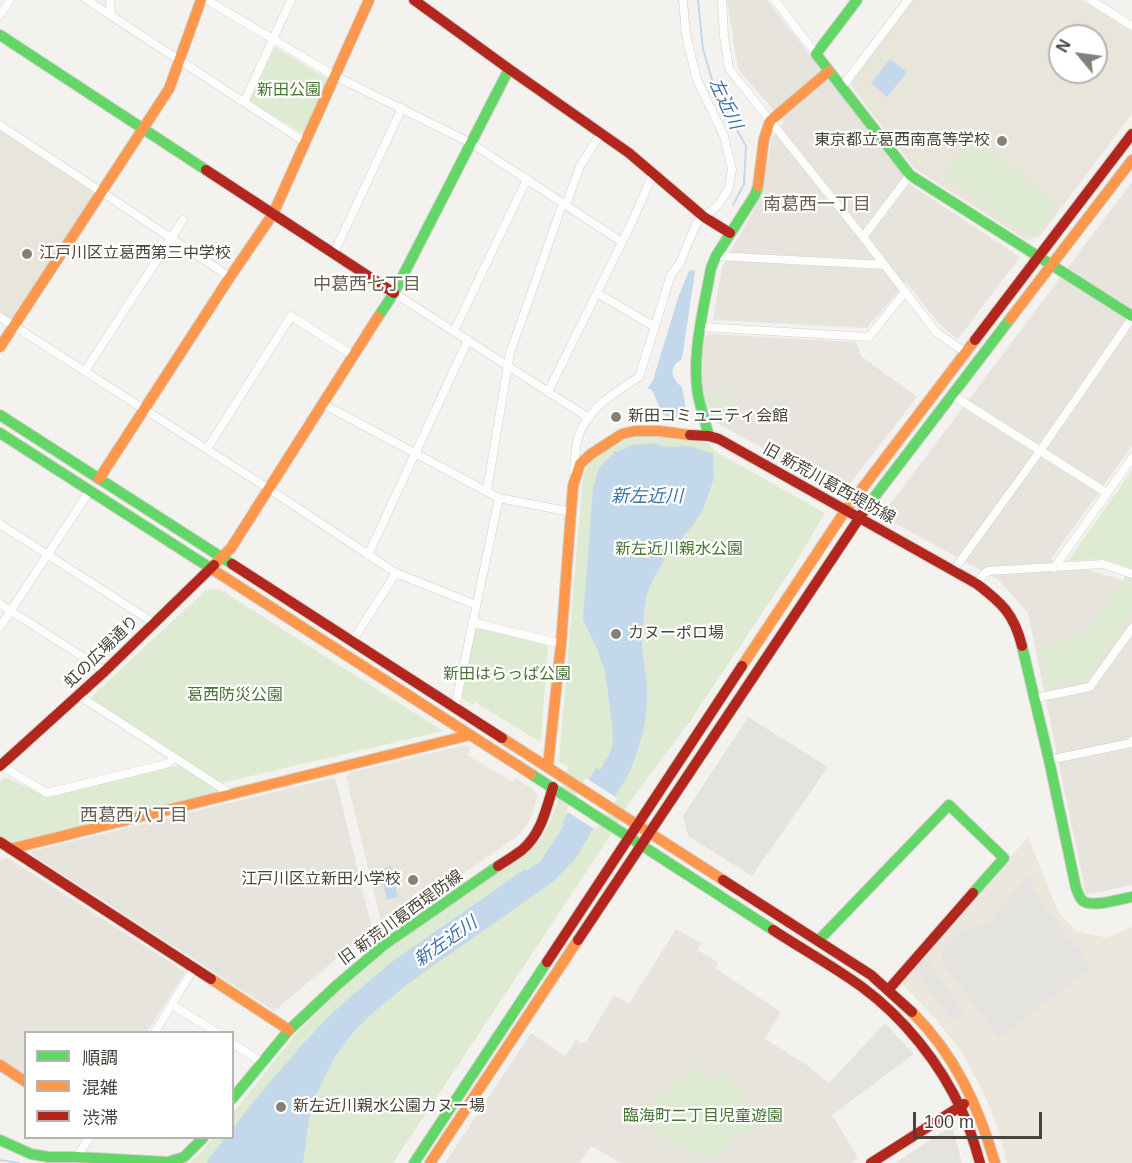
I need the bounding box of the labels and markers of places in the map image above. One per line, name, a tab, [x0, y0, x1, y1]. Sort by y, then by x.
place label: 東京都立葛西南高等学校	[814, 131, 990, 151]
marker: 東京都立葛西南高等学校	[995, 134, 1009, 148]
place label: 江戸川区立葛西第三中学校	[39, 244, 231, 264]
marker: 江戸川区立葛西第三中学校	[20, 247, 34, 261]
place label: 新田コミュニティ会館	[628, 407, 788, 427]
marker: 新田コミュニティ会館	[609, 410, 623, 424]
place label: カヌーポロ場	[628, 624, 724, 644]
marker: カヌーポロ場	[609, 627, 623, 641]
place label: 江戸川区立新田小学校	[241, 870, 401, 890]
marker: 江戸川区立新田小学校	[406, 873, 420, 887]
place label: 新左近川親水公園カヌー場	[293, 1097, 485, 1117]
marker: 新左近川親水公園カヌー場	[274, 1100, 288, 1114]

